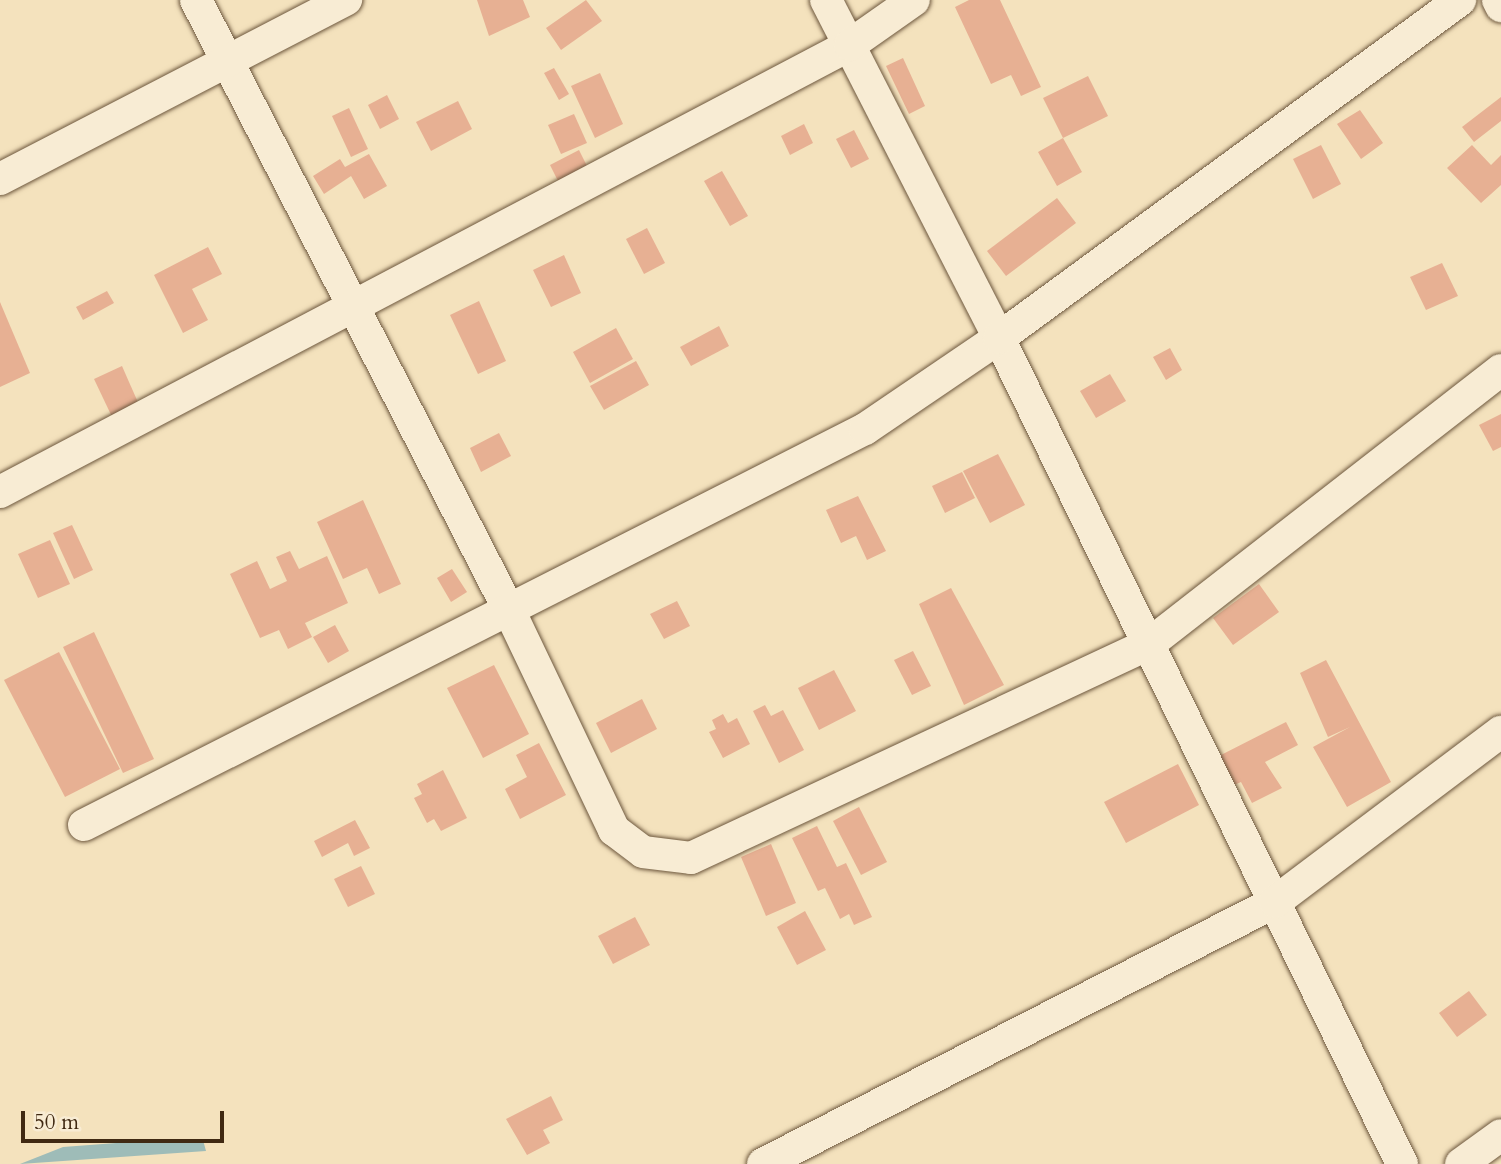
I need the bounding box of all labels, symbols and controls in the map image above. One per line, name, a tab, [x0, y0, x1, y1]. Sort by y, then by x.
scale bar	[24, 1098, 228, 1142]
text: 50 m	[34, 1108, 79, 1137]

